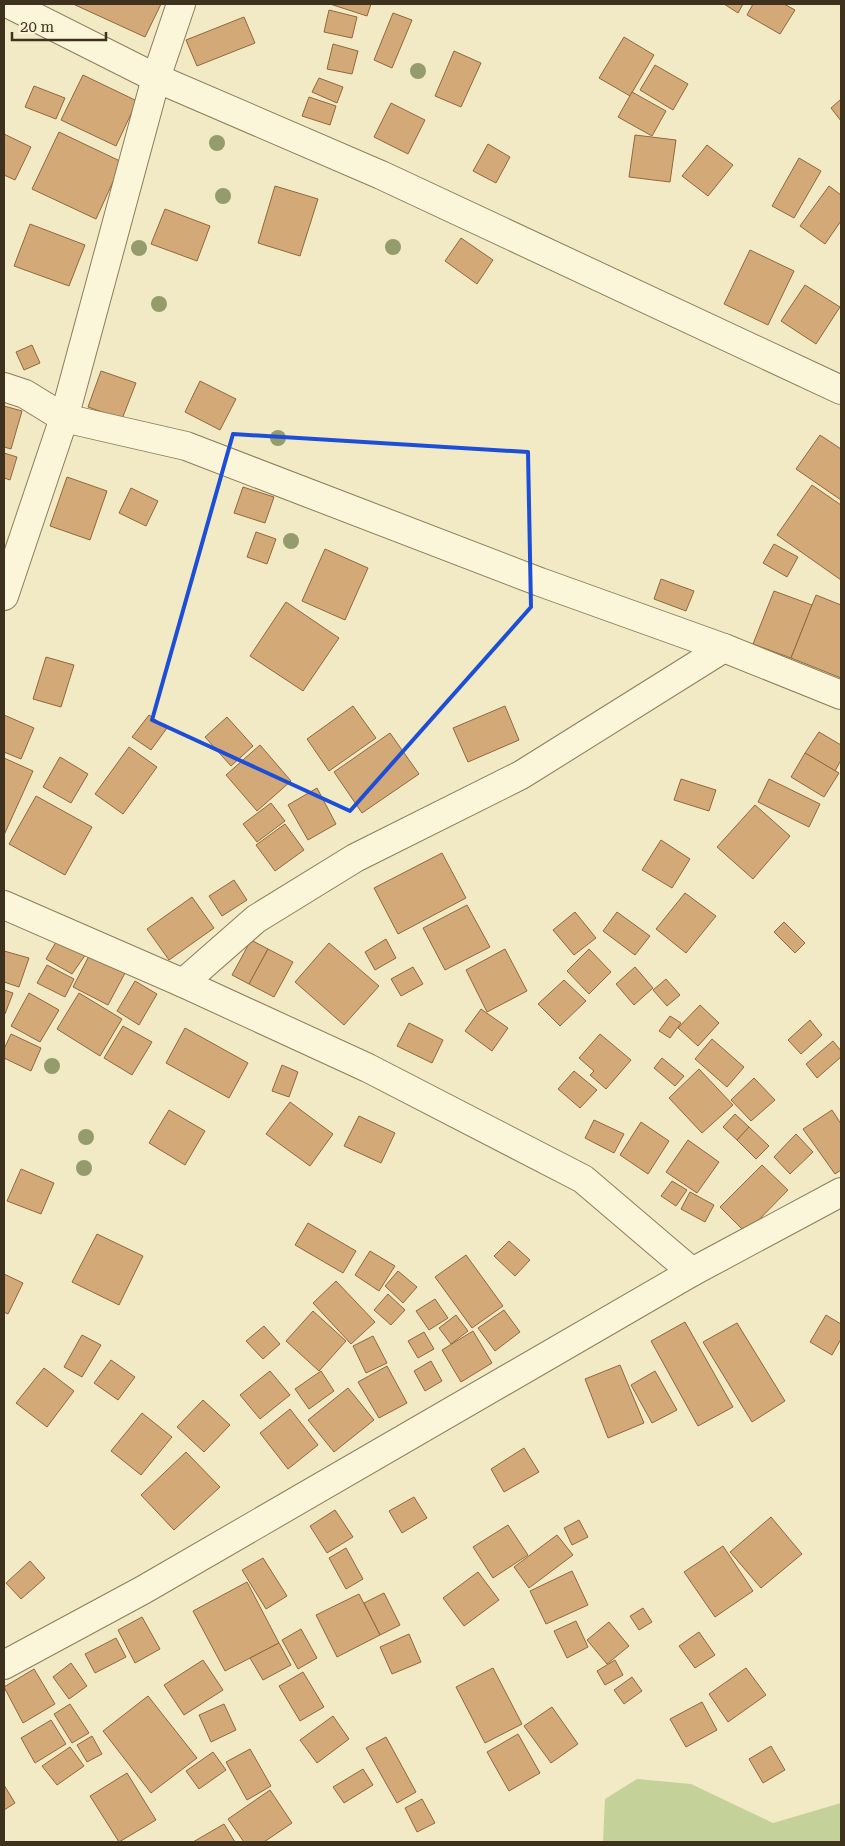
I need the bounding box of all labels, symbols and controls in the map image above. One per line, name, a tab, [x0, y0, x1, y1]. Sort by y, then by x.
scale bar	[12, 10, 106, 42]
text: 20 m	[20, 18, 55, 36]

